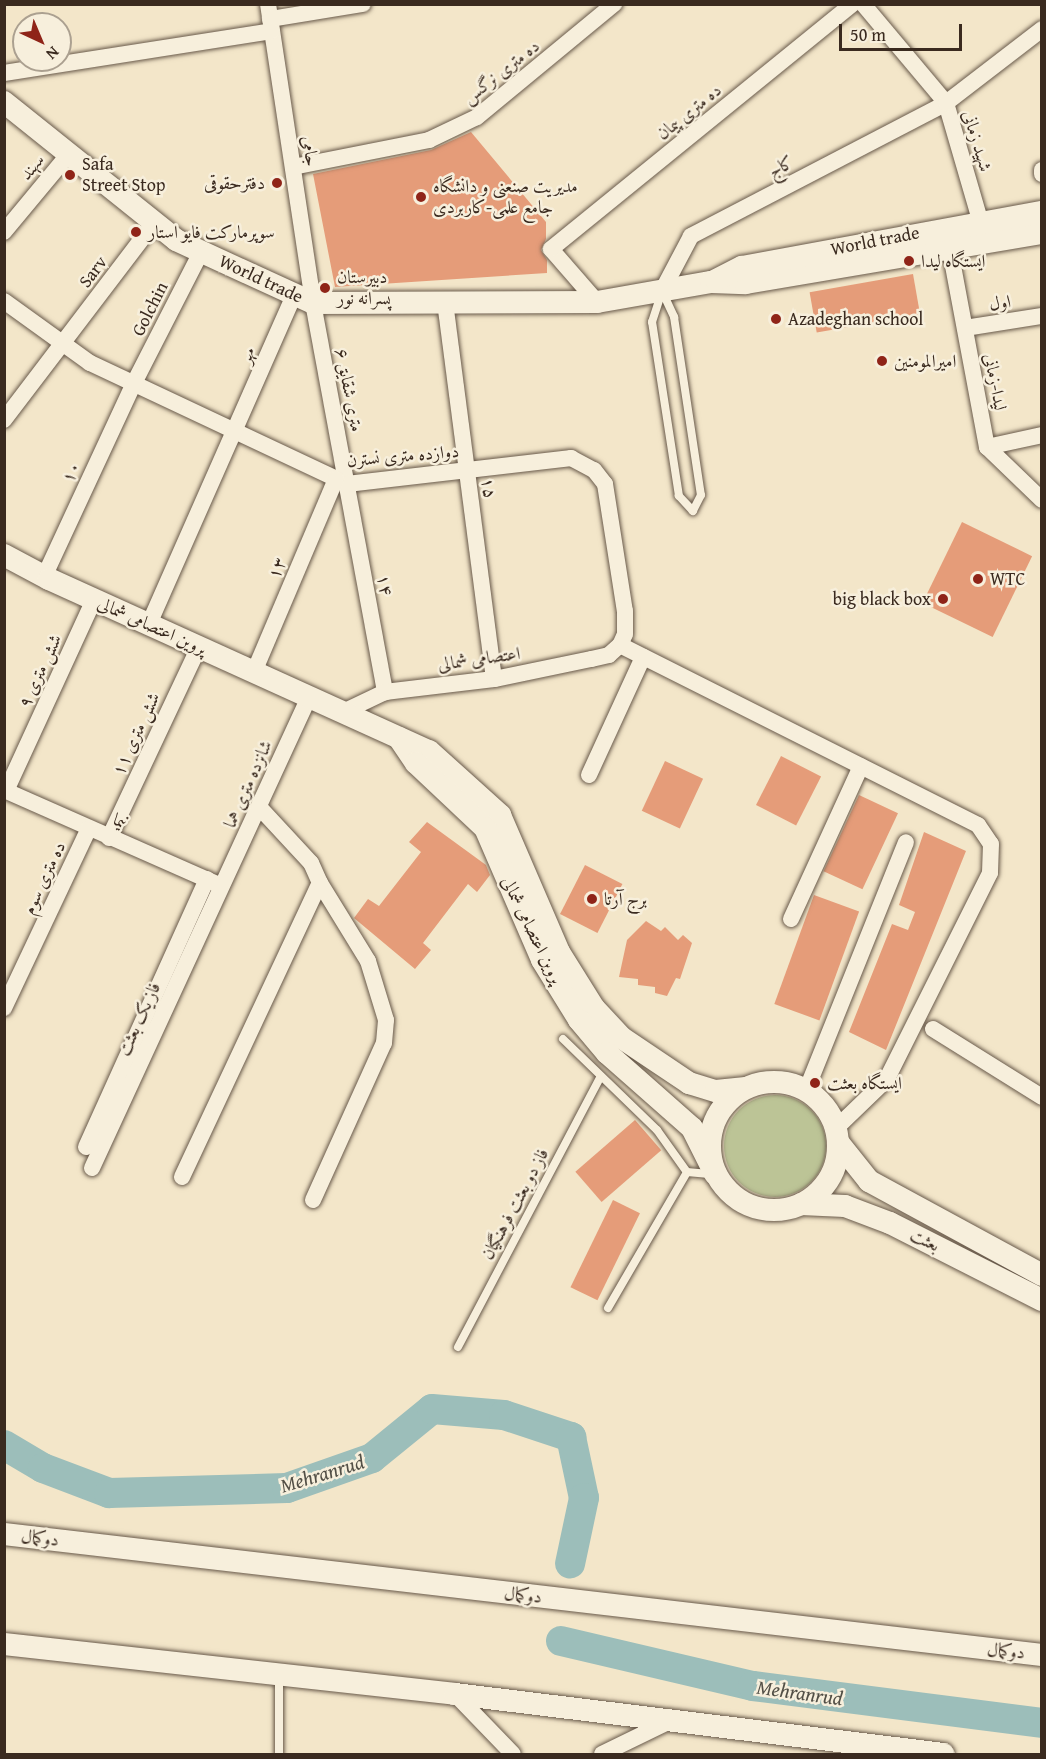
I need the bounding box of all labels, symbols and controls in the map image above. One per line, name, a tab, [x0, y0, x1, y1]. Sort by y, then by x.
north arrow	[12, 12, 72, 72]
scale bar	[842, 12, 965, 50]
text: 50 m	[850, 21, 886, 48]
street label: ده متری نرگس	[458, 35, 544, 109]
text: N	[41, 41, 65, 66]
street label: ده متری پیمان	[652, 79, 726, 145]
street label: شهید زمانی	[957, 108, 997, 174]
street label: جامی	[297, 134, 323, 168]
street label: سهند	[15, 150, 49, 184]
street label: کاج	[765, 151, 797, 183]
place label: Safa Street Stop	[82, 154, 166, 196]
marker: Safa Street Stop	[63, 168, 77, 182]
place label: دفترحقوقی	[204, 172, 265, 194]
marker: دفترحقوقی	[270, 176, 284, 190]
place label: مدیریت صنعنی و دانشگاه جامع علمی-کاربردی	[433, 176, 578, 219]
marker: مدیریت صنعنی و دانشگاه جامع علمی-کاربردی	[414, 190, 428, 204]
place label: سوپرمارکت فایو استار	[148, 221, 275, 243]
street label: World trade	[829, 222, 921, 260]
marker: سوپرمارکت فایو استار	[129, 225, 143, 239]
street label: World trade	[216, 250, 306, 308]
place label: ایستگاه لیدا	[921, 250, 986, 272]
street label: Sarv	[74, 252, 112, 292]
marker: ایستگاه لیدا	[902, 254, 916, 268]
place label: دبیرستان پسرانه نور	[337, 267, 391, 310]
street label: Golchin	[127, 278, 173, 340]
marker: دبیرستان پسرانه نور	[318, 281, 332, 295]
street label: اول	[987, 291, 1013, 315]
place label: Azadeghan school	[788, 308, 923, 330]
marker: Azadeghan school	[769, 312, 783, 326]
street label: مهر	[234, 343, 260, 367]
street label: ۶ متری شقایق	[330, 346, 368, 434]
place label: امیرالمومنین	[894, 350, 956, 372]
street label: لیدا-زمانی	[979, 352, 1011, 412]
marker: امیرالمومنین	[875, 354, 889, 368]
street label: دوازده متری نسترن	[346, 440, 460, 472]
street label: ۱۰	[57, 458, 85, 486]
street label: ۱۵	[477, 476, 501, 500]
street label: ۱۳	[263, 554, 291, 582]
place label: WTC	[990, 568, 1025, 590]
marker: WTC	[971, 572, 985, 586]
street label: ۱۴	[373, 573, 397, 597]
place label: big black box	[833, 588, 931, 610]
street label: پروین اعتصامی شمالی	[94, 592, 210, 660]
marker: big black box	[936, 592, 950, 606]
street label: ۹ شش متری	[14, 631, 66, 711]
street label: اعتصامی شمالی	[436, 643, 522, 675]
street label: ۱۱ شش متری	[107, 689, 165, 779]
street label: شانزده متری هما	[219, 737, 277, 831]
street label: نیما	[110, 808, 130, 834]
street label: ده متری سوم	[18, 838, 70, 918]
street label: پروین اعتصامی شمالی	[497, 873, 567, 987]
place label: برج آرتا	[604, 888, 647, 910]
marker: برج آرتا	[585, 892, 599, 906]
street label: فاز یک بعثت	[113, 979, 165, 1059]
place label: ایستگاه بعثت	[827, 1072, 902, 1094]
marker: ایستگاه بعثت	[808, 1076, 822, 1090]
street label: فاز دو بعثت فرهنگیان	[477, 1145, 553, 1263]
street label: بعثت	[907, 1224, 943, 1256]
water label: Mehranrud	[277, 1449, 367, 1497]
street label: دوکمال	[20, 1525, 60, 1551]
street label: دوکمال	[503, 1582, 543, 1608]
street label: دوکمال	[986, 1638, 1026, 1664]
water label: Mehranrud	[755, 1674, 845, 1710]

